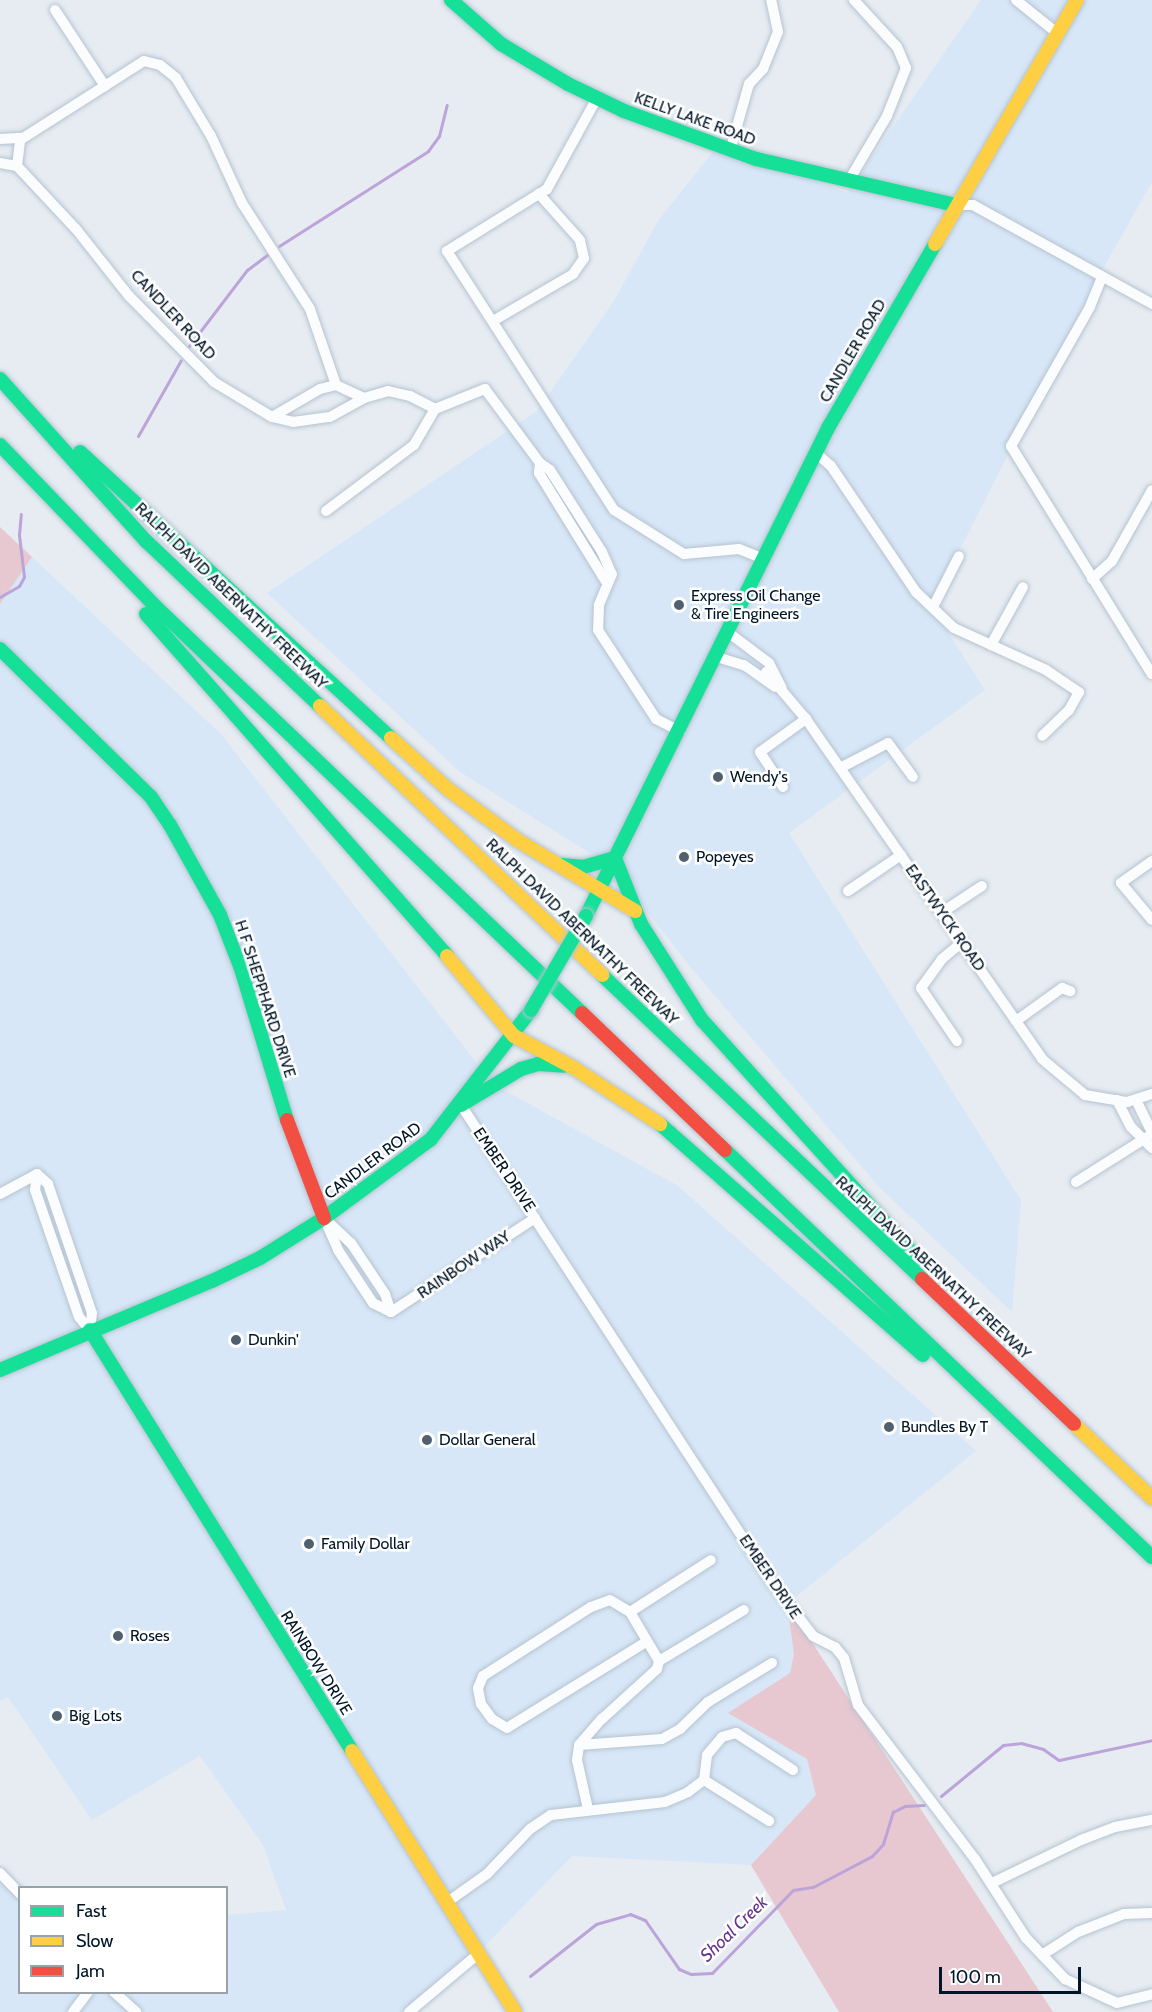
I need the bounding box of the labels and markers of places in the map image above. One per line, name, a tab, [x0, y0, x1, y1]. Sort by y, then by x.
place label: Express Oil Change & Tire Engineers	[691, 586, 821, 624]
marker: Express Oil Change & Tire Engineers	[672, 598, 686, 612]
place label: Wendy's	[730, 767, 788, 787]
marker: Wendy's	[711, 770, 725, 784]
place label: Popeyes	[696, 847, 754, 867]
marker: Popeyes	[677, 850, 691, 864]
place label: Dunkin'	[248, 1330, 299, 1350]
marker: Dunkin'	[229, 1333, 243, 1347]
place label: Bundles By T	[901, 1417, 988, 1437]
marker: Bundles By T	[882, 1420, 896, 1434]
place label: Dollar General	[439, 1430, 536, 1450]
marker: Dollar General	[420, 1433, 434, 1447]
place label: Family Dollar	[321, 1534, 410, 1554]
marker: Family Dollar	[302, 1537, 316, 1551]
place label: Roses	[130, 1626, 170, 1646]
marker: Roses	[111, 1629, 125, 1643]
place label: Big Lots	[69, 1706, 122, 1726]
marker: Big Lots	[50, 1709, 64, 1723]

